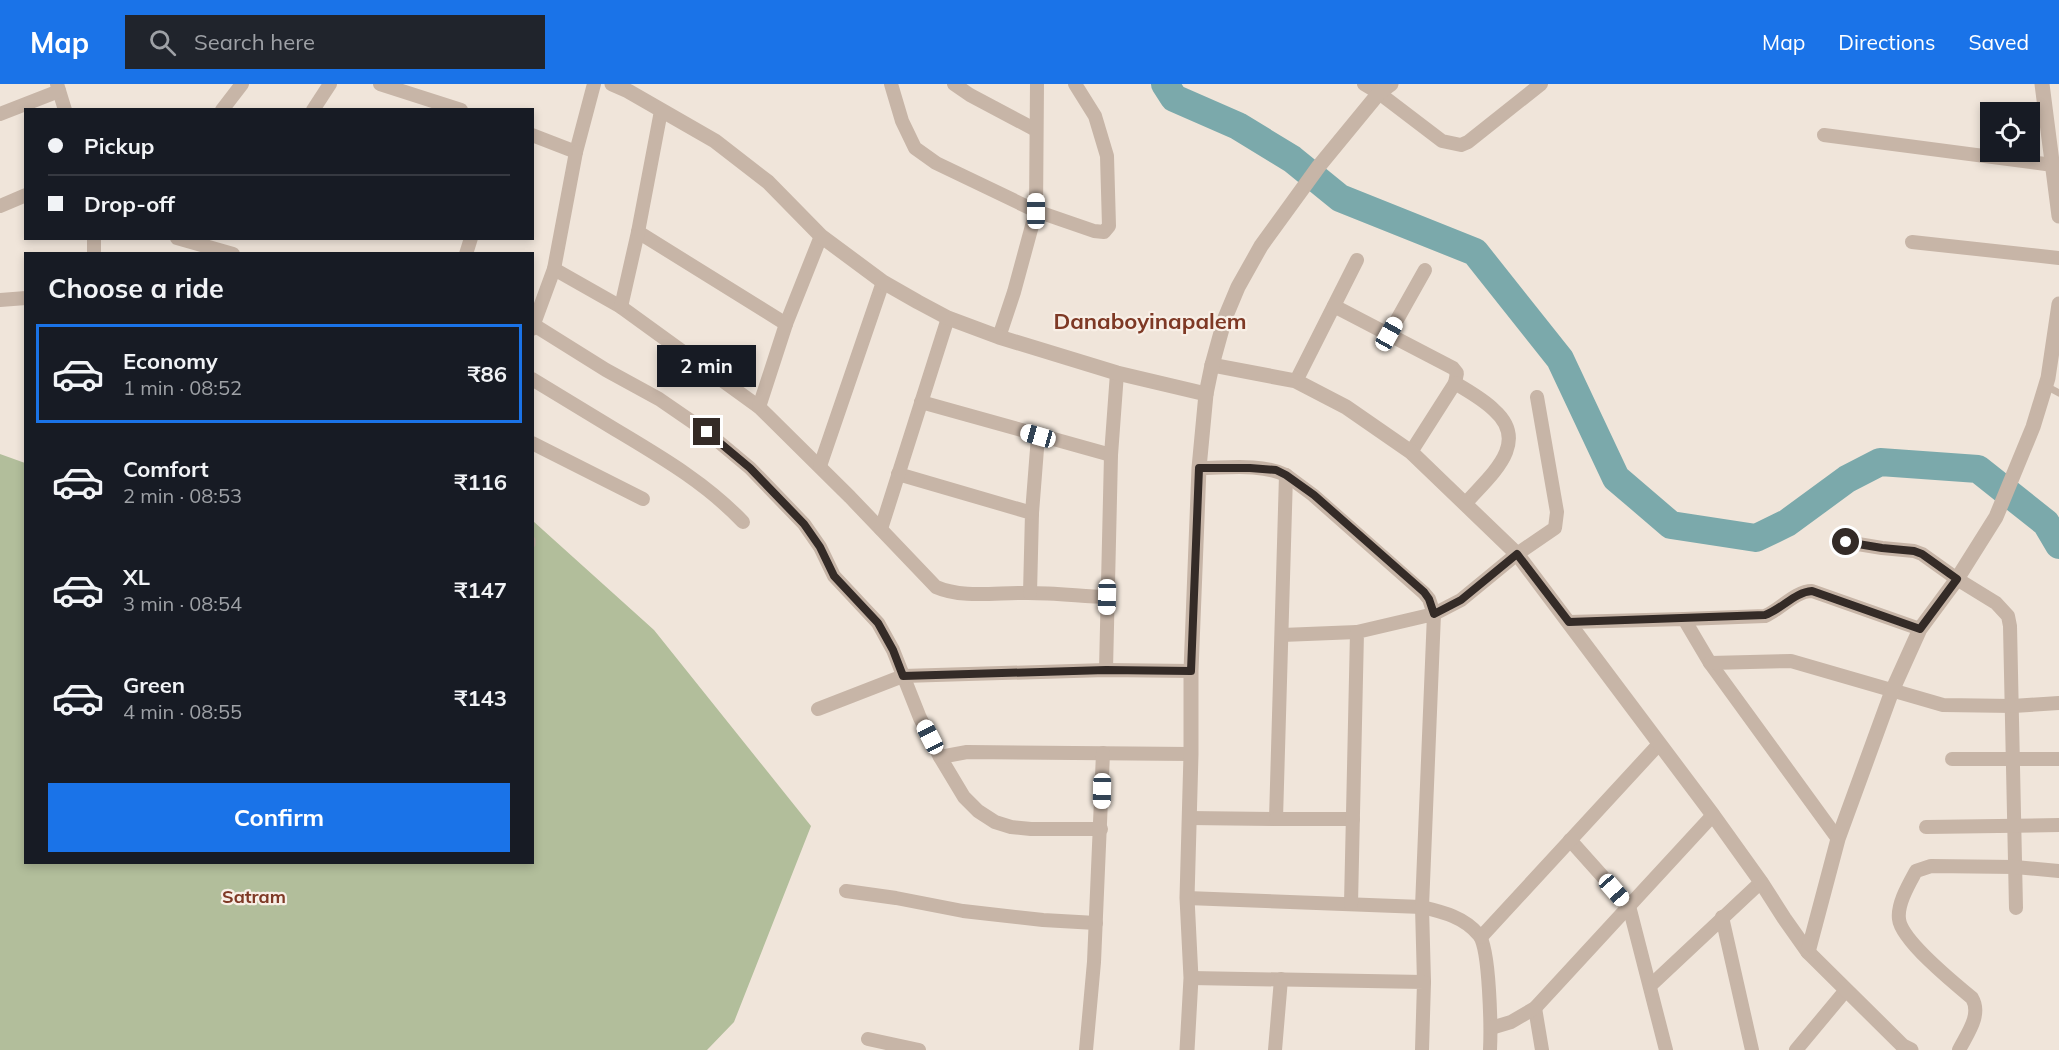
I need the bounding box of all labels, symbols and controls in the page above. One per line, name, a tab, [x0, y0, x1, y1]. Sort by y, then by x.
search box	[125, 15, 545, 69]
text: Map	[30, 25, 89, 60]
icon: search	[146, 26, 179, 59]
text: Search here	[194, 28, 315, 56]
text: Map	[1762, 29, 1805, 55]
text: Directions	[1838, 29, 1935, 55]
text: Saved	[1968, 29, 2029, 55]
map controls	[1980, 102, 2040, 162]
button: locate	[1980, 102, 2040, 162]
text: Pickup	[84, 132, 154, 160]
text: Drop-off	[84, 190, 175, 218]
car	[1027, 193, 1045, 229]
text: Choose a ride	[48, 271, 224, 305]
district label: Danaboyinapalem	[1053, 307, 1247, 335]
car	[1372, 314, 1406, 354]
callout: 2 min	[658, 345, 756, 387]
icon: car	[51, 347, 105, 401]
text: Economy	[123, 347, 218, 375]
text: 2 min	[680, 353, 733, 378]
text: ₹86	[467, 360, 507, 388]
text: 1 min · 08:52	[123, 375, 242, 400]
route end	[693, 418, 720, 445]
car	[1018, 422, 1058, 450]
icon: car	[51, 455, 105, 509]
text: Comfort	[123, 455, 209, 483]
text: ₹116	[454, 468, 507, 496]
text: 2 min · 08:53	[123, 483, 242, 508]
route start	[1832, 528, 1859, 555]
icon: car	[51, 563, 105, 617]
text: XL	[123, 563, 150, 591]
text: ₹147	[454, 576, 507, 604]
car	[1098, 579, 1116, 615]
text: 3 min · 08:54	[123, 591, 242, 616]
icon: car	[51, 671, 105, 725]
text: Green	[123, 671, 185, 699]
text: ₹143	[454, 684, 507, 712]
text: 4 min · 08:55	[123, 699, 242, 724]
car	[914, 717, 946, 757]
car	[1093, 773, 1111, 809]
button: Confirm	[48, 783, 510, 852]
car	[1595, 871, 1633, 909]
district label: Satram	[222, 885, 286, 908]

